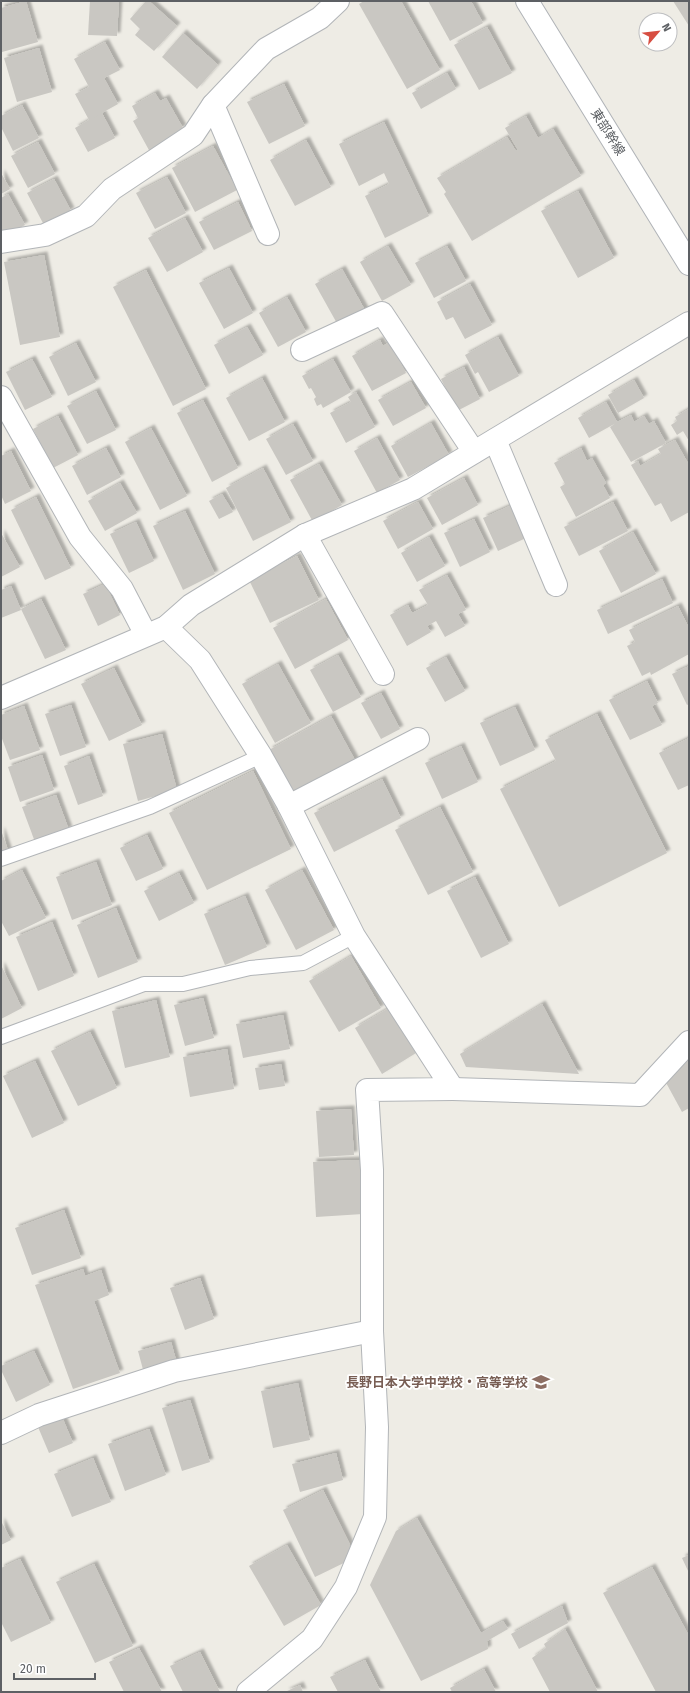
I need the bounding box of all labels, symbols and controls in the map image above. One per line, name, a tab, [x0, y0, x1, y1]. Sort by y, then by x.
north arrow	[638, 12, 678, 52]
text: N	[659, 21, 674, 34]
street label: 東部幹線	[588, 106, 628, 158]
school or university icon: 長野日本大学中学校・高等学校	[531, 1372, 551, 1392]
place label: 長野日本大学中学校・高等学校	[346, 1375, 528, 1390]
scale bar	[14, 1655, 95, 1681]
text: 20 m	[20, 1662, 46, 1676]

